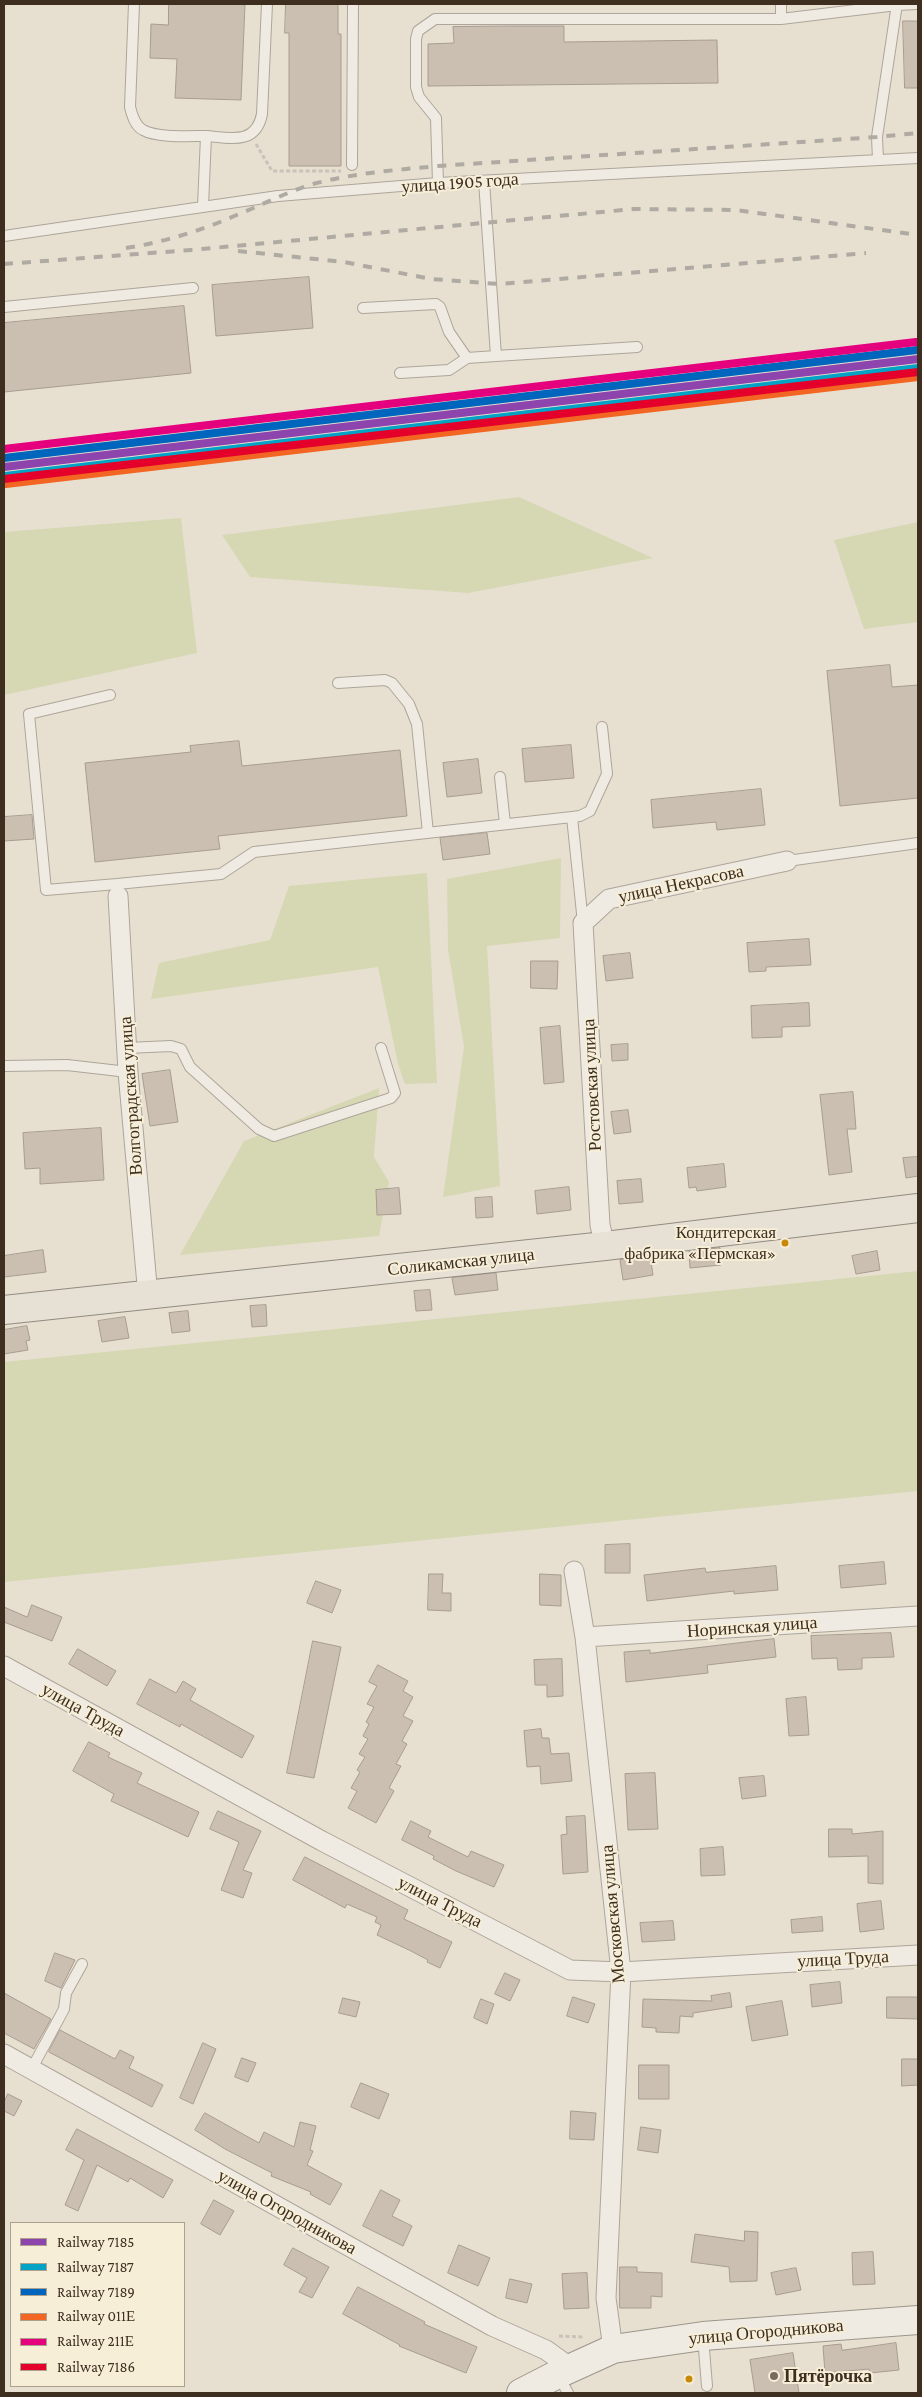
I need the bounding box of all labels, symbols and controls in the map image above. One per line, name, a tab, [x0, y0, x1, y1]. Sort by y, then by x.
street label: улица 1905 года	[401, 168, 519, 198]
street label: улица Некрасова	[616, 860, 746, 908]
street label: Волгоградская улица	[115, 1016, 147, 1176]
street label: Ростовская улица	[578, 1018, 606, 1152]
place label: Кондитерская фабрика «Пермская»	[624, 1223, 776, 1263]
marker: Кондитерская фабрика «Пермская»	[780, 1238, 790, 1248]
street label: Соликамская улица	[386, 1244, 536, 1280]
street label: Норинская улица	[686, 1612, 818, 1642]
street label: улица Труда	[38, 1678, 128, 1742]
street label: Московская улица	[596, 1844, 630, 1984]
street label: улица Труда	[394, 1872, 486, 1932]
street label: улица Труда	[797, 1946, 889, 1972]
street label: улица Огородникова	[214, 2165, 360, 2259]
legend	[10, 2222, 185, 2387]
text: Railway 7185	[57, 2234, 134, 2250]
text: Railway 7187	[57, 2259, 134, 2275]
text: Railway 7189	[57, 2284, 135, 2300]
text: Railway 011Е	[57, 2308, 135, 2324]
street label: улица Огородникова	[687, 2314, 845, 2350]
text: Railway 211Е	[57, 2333, 134, 2349]
text: Railway 7186	[57, 2359, 135, 2375]
place label: Пятёрочка	[784, 2365, 872, 2387]
marker: Пятёрочка	[768, 2370, 780, 2382]
unlabelled marker	[684, 2374, 694, 2384]

